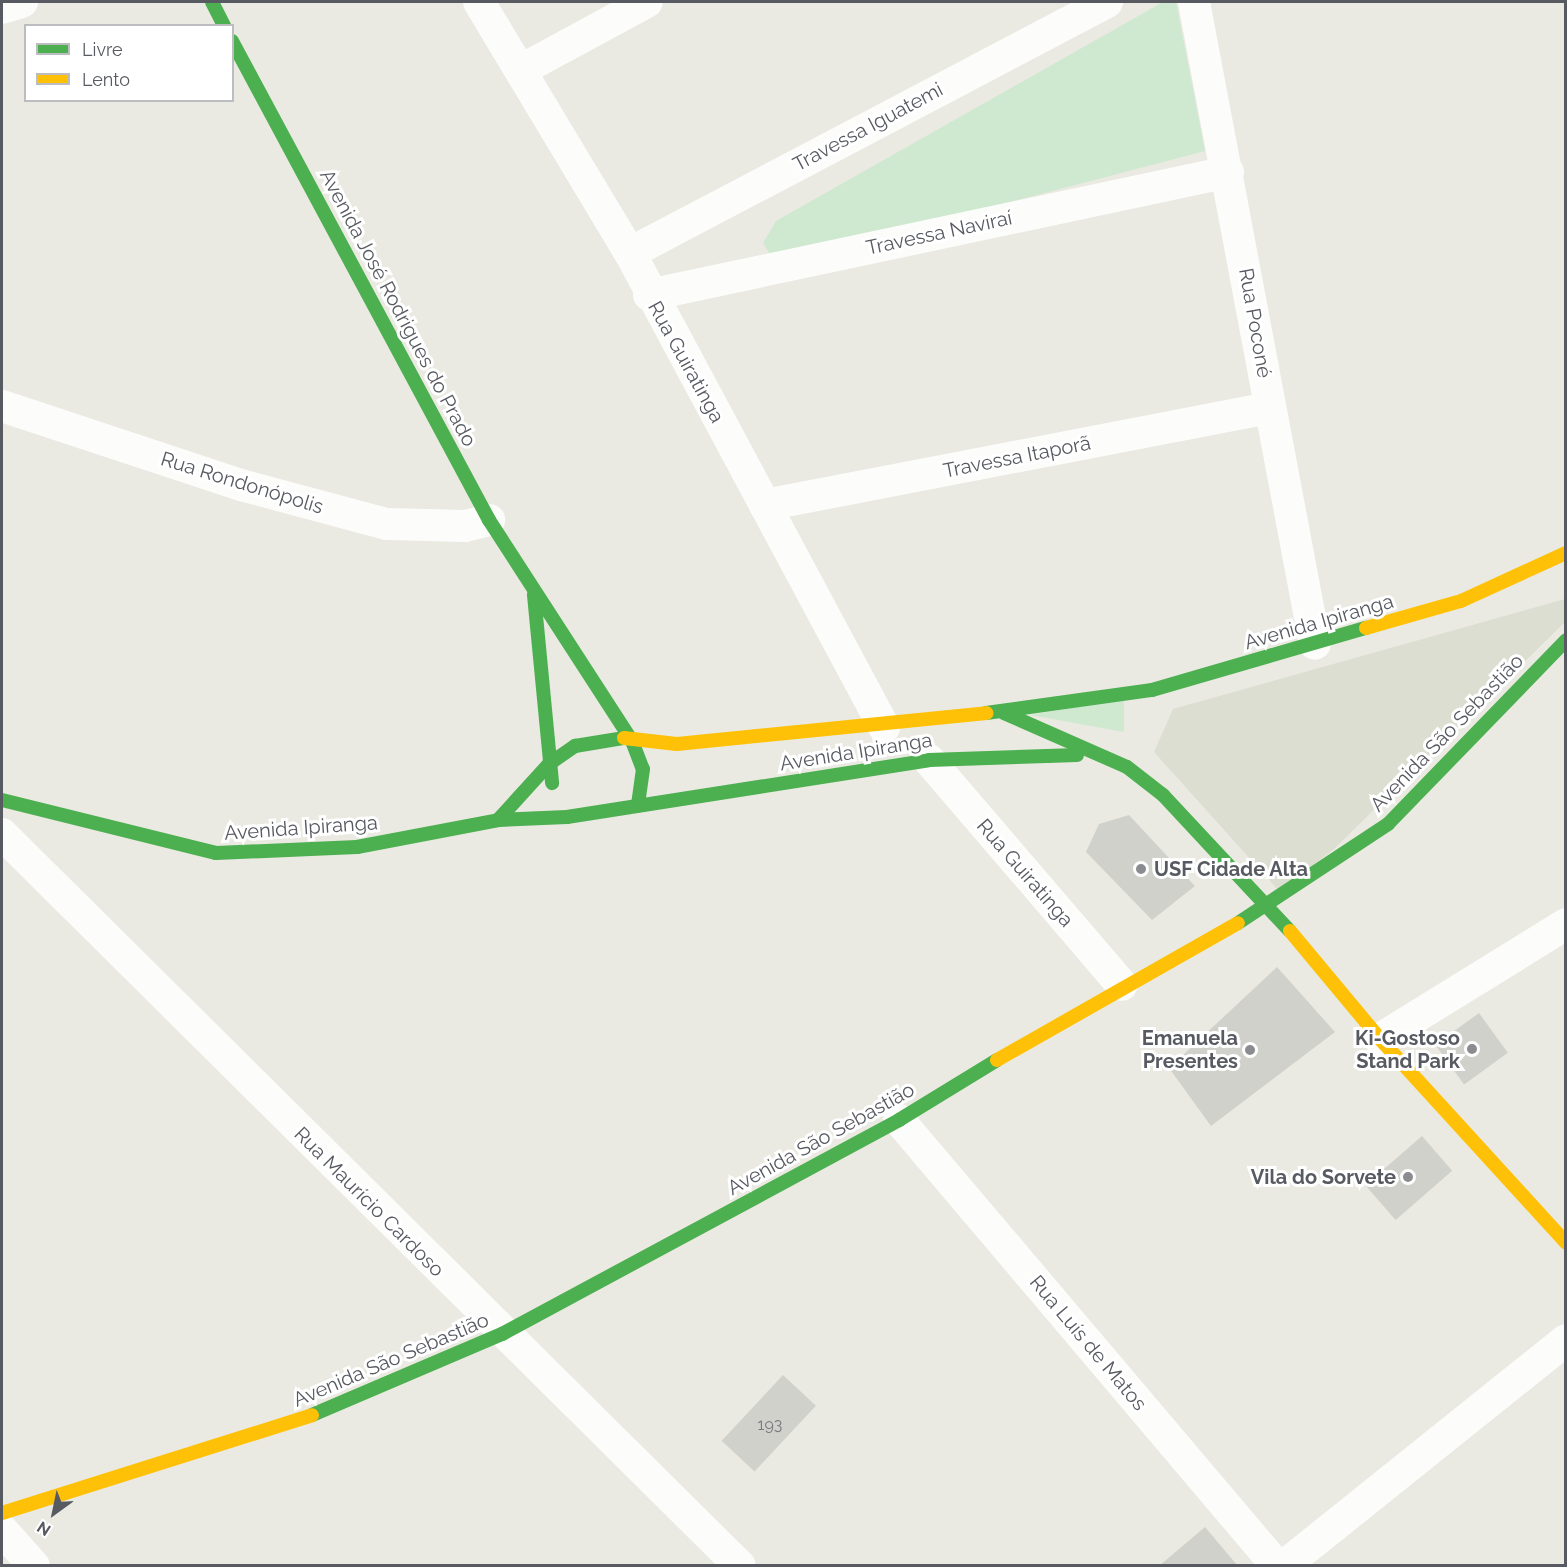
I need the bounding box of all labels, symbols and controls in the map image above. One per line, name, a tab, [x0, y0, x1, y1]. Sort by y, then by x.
legend	[24, 24, 234, 102]
text: Livre	[82, 39, 123, 60]
text: Lento	[82, 69, 130, 90]
street label: Travessa Iguatemi	[789, 77, 947, 177]
street label: Avenida José Rodrigues do Prado	[315, 165, 481, 451]
street label: Travessa Naviraí	[864, 206, 1014, 260]
street label: Rua Poconé	[1234, 266, 1276, 380]
street label: Rua Guiratinga	[643, 297, 729, 427]
street label: Travessa Itaporã	[941, 431, 1093, 483]
street label: Rua Rondonópolis	[158, 447, 326, 519]
street label: Avenida Ipiranga	[1242, 589, 1396, 655]
street label: Avenida São Sebastião	[1365, 649, 1529, 817]
street label: Avenida Ipiranga	[778, 728, 934, 776]
street label: Avenida Ipiranga	[223, 811, 379, 845]
street label: Rua Guiratinga	[972, 814, 1078, 932]
place label: USF Cidade Alta	[1154, 857, 1309, 881]
marker: USF Cidade Alta	[1132, 860, 1150, 878]
place label: Emanuela Presentes	[1142, 1026, 1238, 1073]
place label: Ki-Gostoso Stand Park	[1355, 1026, 1460, 1073]
marker: Ki-Gostoso Stand Park	[1465, 1042, 1479, 1056]
marker: Emanuela Presentes	[1243, 1043, 1257, 1057]
street label: Avenida São Sebastião	[723, 1078, 919, 1200]
street label: Rua Maurício Cardoso	[289, 1122, 449, 1282]
place label: Vila do Sorvete	[1251, 1165, 1396, 1189]
marker: Vila do Sorvete	[1401, 1170, 1415, 1184]
street label: Rua Luís de Matos	[1024, 1271, 1152, 1415]
street label: Avenida São Sebastião	[290, 1308, 492, 1412]
house number: 193	[758, 1415, 782, 1435]
north arrow	[24, 1483, 84, 1543]
text: N	[34, 1517, 54, 1540]

